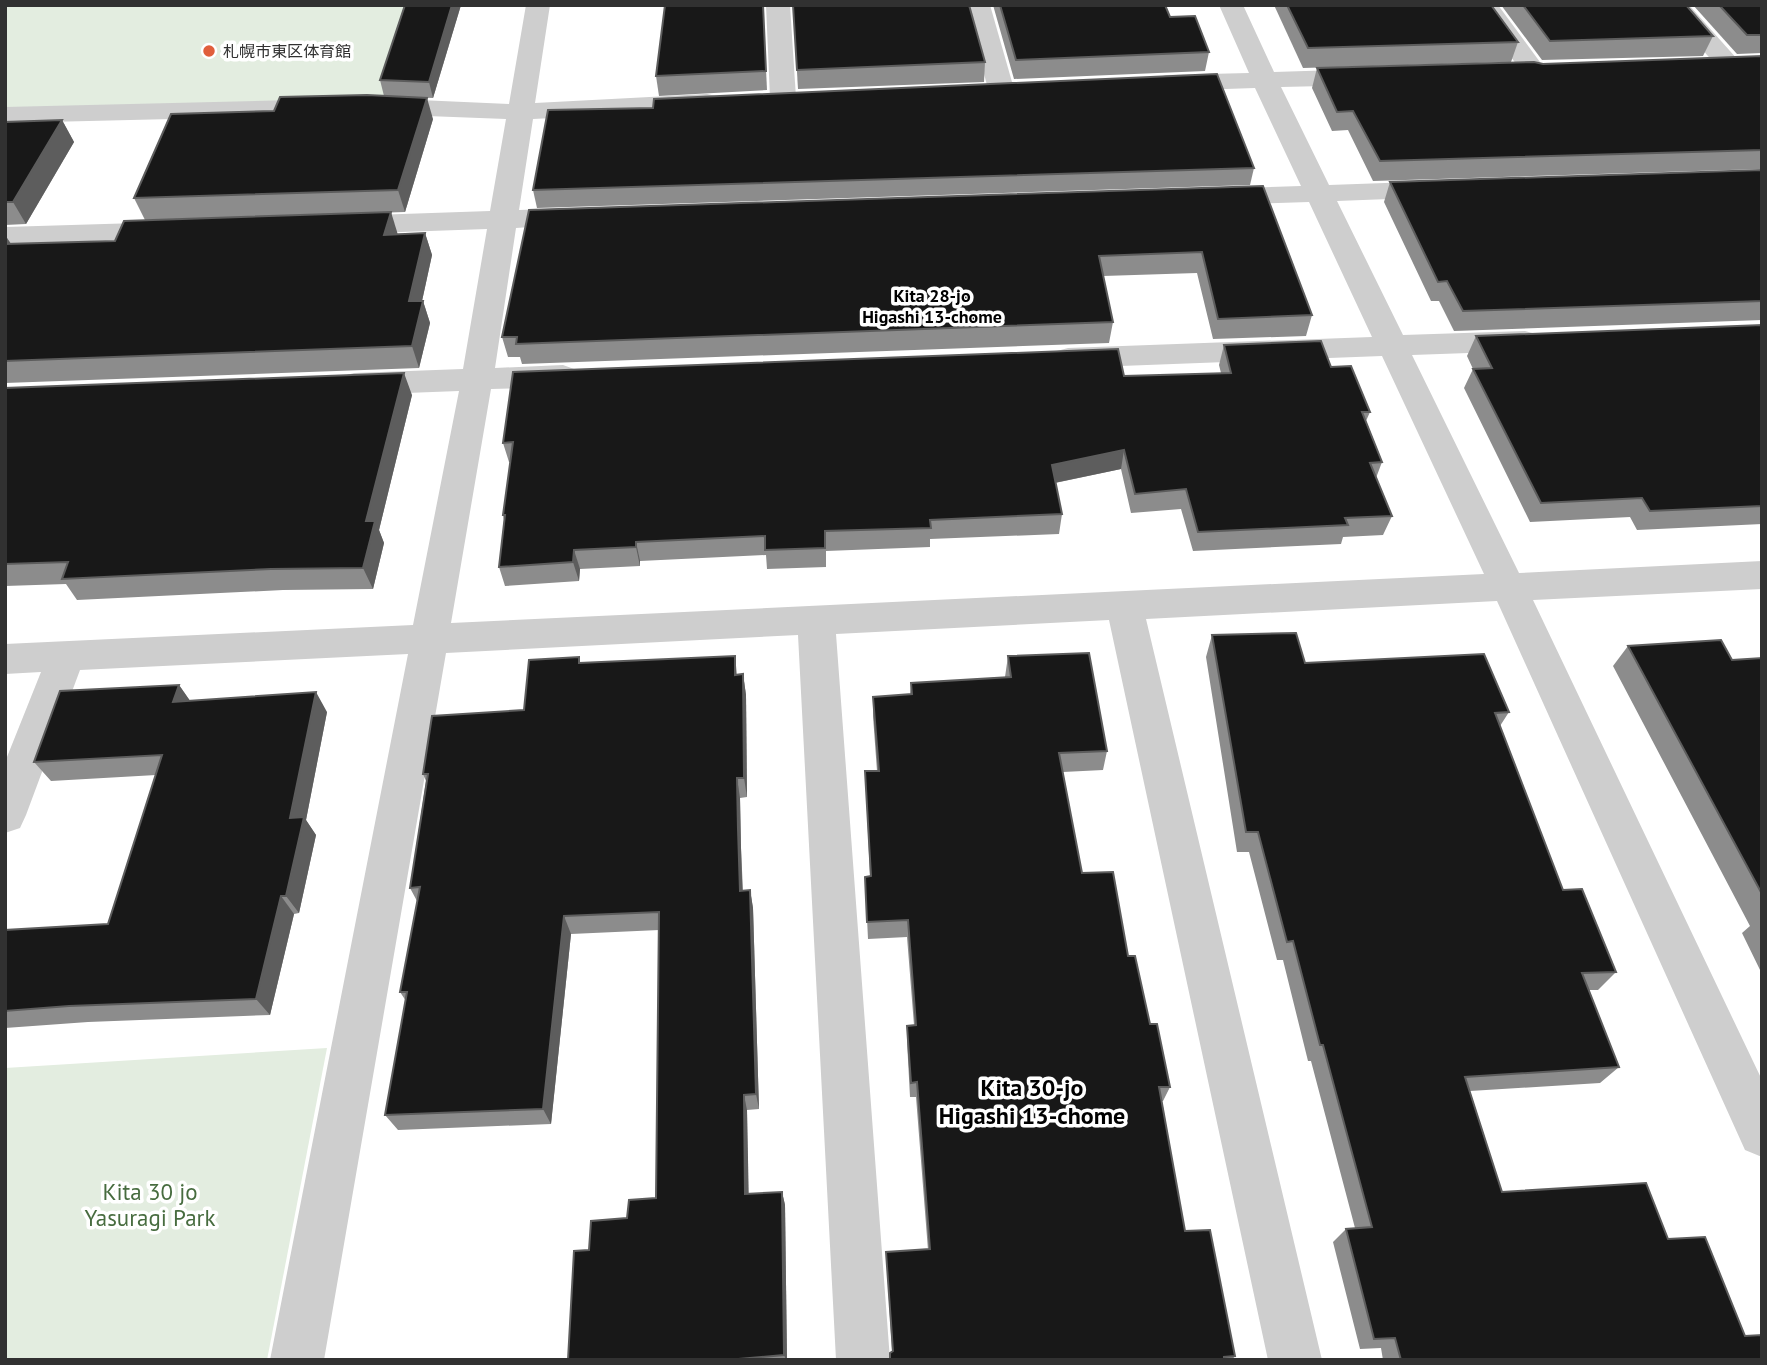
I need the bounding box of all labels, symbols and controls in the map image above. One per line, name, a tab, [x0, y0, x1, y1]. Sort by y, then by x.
place label: 札幌市東区体育館	[223, 41, 351, 61]
marker: 札幌市東区体育館	[201, 43, 217, 59]
district label: Kita 28-jo Higashi 13-chome	[862, 284, 1002, 328]
district label: Kita 30-jo Higashi 13-chome	[939, 1072, 1125, 1131]
park label: Kita 30 jo Yasuragi Park	[85, 1177, 215, 1232]

